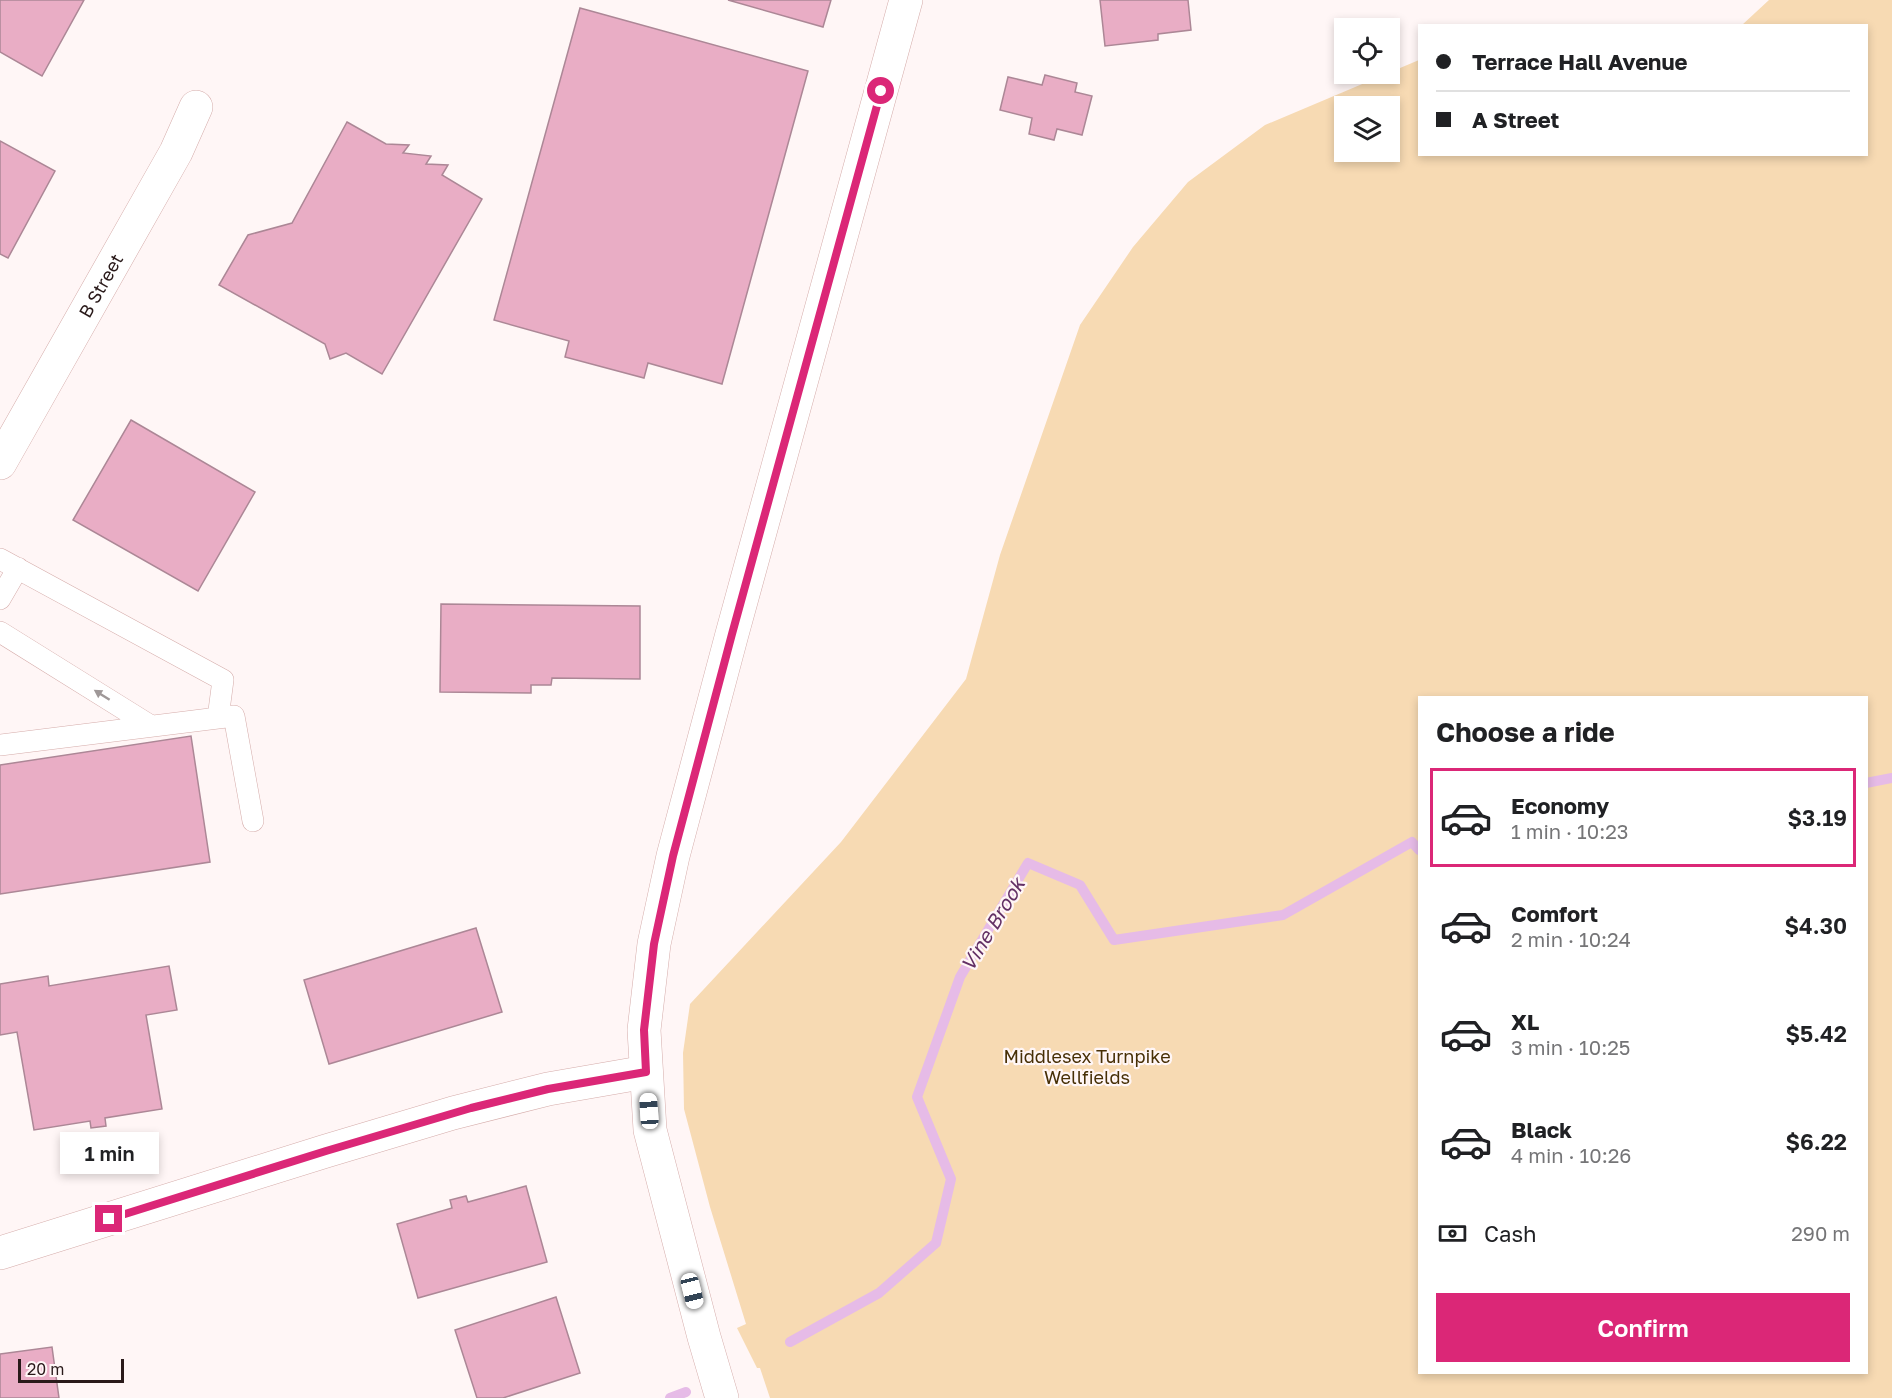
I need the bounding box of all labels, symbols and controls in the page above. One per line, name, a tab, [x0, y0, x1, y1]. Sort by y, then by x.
map controls	[1334, 18, 1400, 162]
button: locate	[1334, 18, 1400, 84]
text: Terrace Hall Avenue	[1472, 48, 1688, 75]
route start	[867, 77, 894, 104]
button: layers	[1334, 96, 1400, 162]
text: A Street	[1472, 106, 1559, 133]
street label: B Street	[74, 250, 127, 321]
one-way arrow	[94, 690, 110, 701]
text: Choose a ride	[1436, 716, 1615, 748]
icon: car	[1439, 791, 1493, 845]
text: Economy	[1511, 792, 1609, 819]
text: $3.19	[1788, 804, 1847, 831]
text: 1 min · 10:23	[1511, 819, 1628, 843]
water label: Vine Brook	[955, 871, 1030, 975]
icon: car	[1439, 899, 1493, 953]
text: Comfort	[1511, 900, 1598, 927]
text: $4.30	[1785, 912, 1847, 939]
text: 2 min · 10:24	[1511, 927, 1631, 951]
icon: car	[1439, 1007, 1493, 1061]
text: XL	[1511, 1008, 1539, 1035]
text: $5.42	[1786, 1020, 1847, 1047]
text: 3 min · 10:25	[1511, 1035, 1630, 1059]
park label: Middlesex Turnpike Wellfields	[1003, 1045, 1171, 1088]
car	[639, 1092, 659, 1130]
icon: car	[1439, 1115, 1493, 1169]
text: Black	[1511, 1116, 1572, 1143]
text: $6.22	[1786, 1128, 1847, 1155]
callout: 1 min	[60, 1132, 158, 1174]
text: 1 min	[84, 1141, 135, 1165]
text: 4 min · 10:26	[1511, 1143, 1631, 1167]
route end	[95, 1205, 122, 1232]
icon: cash	[1436, 1217, 1469, 1250]
text: Cash	[1484, 1220, 1537, 1247]
text: 290 m	[1791, 1221, 1850, 1245]
car	[679, 1271, 705, 1311]
button: Confirm	[1436, 1293, 1850, 1362]
scale bar	[18, 1356, 124, 1384]
text: 20 m	[27, 1359, 64, 1379]

